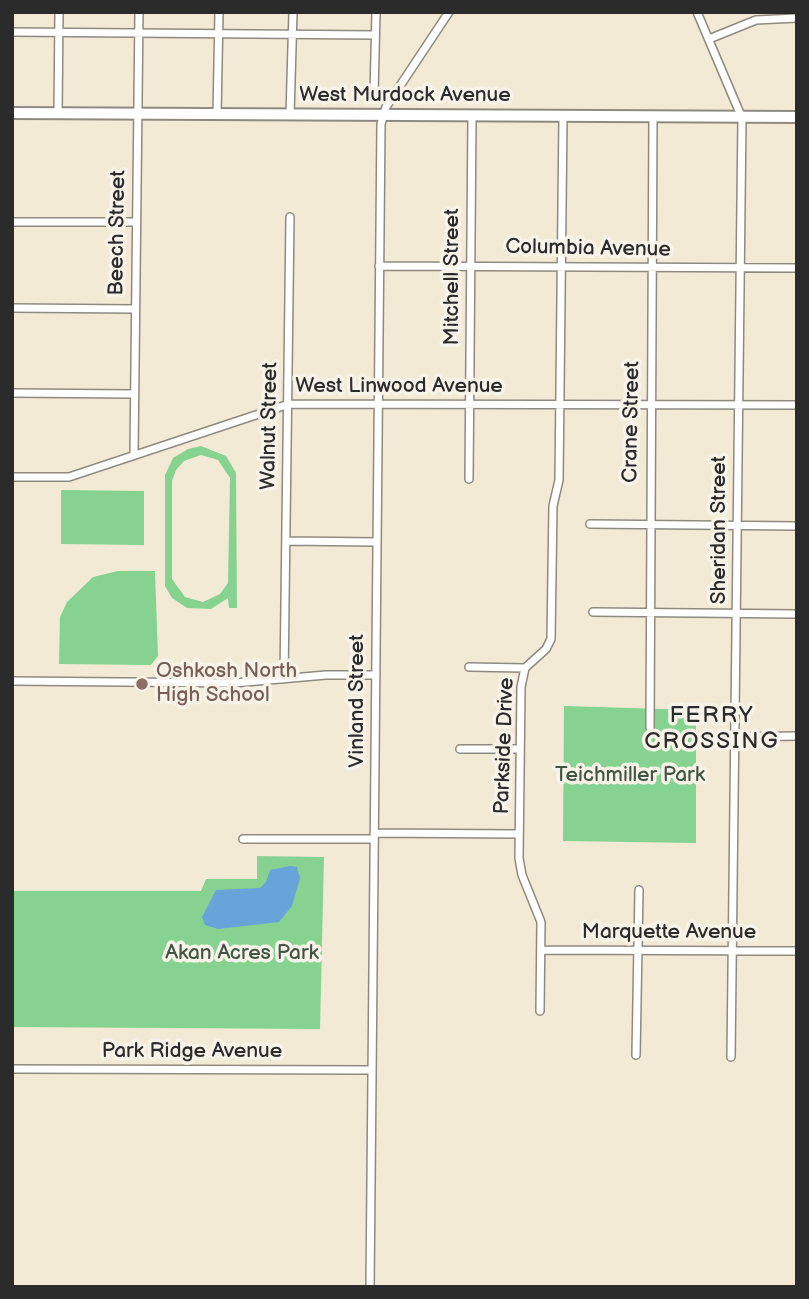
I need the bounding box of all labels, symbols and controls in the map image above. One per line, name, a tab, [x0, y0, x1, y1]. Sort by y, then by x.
street label: West Murdock Avenue	[299, 83, 511, 109]
street label: Beech Street	[104, 170, 132, 296]
street label: Mitchell Street	[440, 209, 466, 345]
street label: Columbia Avenue	[505, 235, 671, 263]
street label: Crane Street	[618, 361, 646, 483]
street label: Walnut Street	[256, 362, 284, 490]
street label: West Linwood Avenue	[295, 374, 503, 400]
street label: Sheridan Street	[707, 456, 733, 604]
street label: Vinland Street	[345, 634, 371, 768]
place label: Oshkosh North High School	[156, 659, 297, 709]
marker: Oshkosh North High School	[134, 676, 150, 692]
street label: Parkside Drive	[490, 677, 520, 815]
district label: FERRY CROSSING	[645, 702, 779, 756]
park label: Teichmiller Park	[555, 763, 705, 789]
street label: Marquette Avenue	[582, 920, 756, 946]
park label: Akan Acres Park	[165, 941, 319, 967]
street label: Park Ridge Avenue	[102, 1039, 282, 1065]

